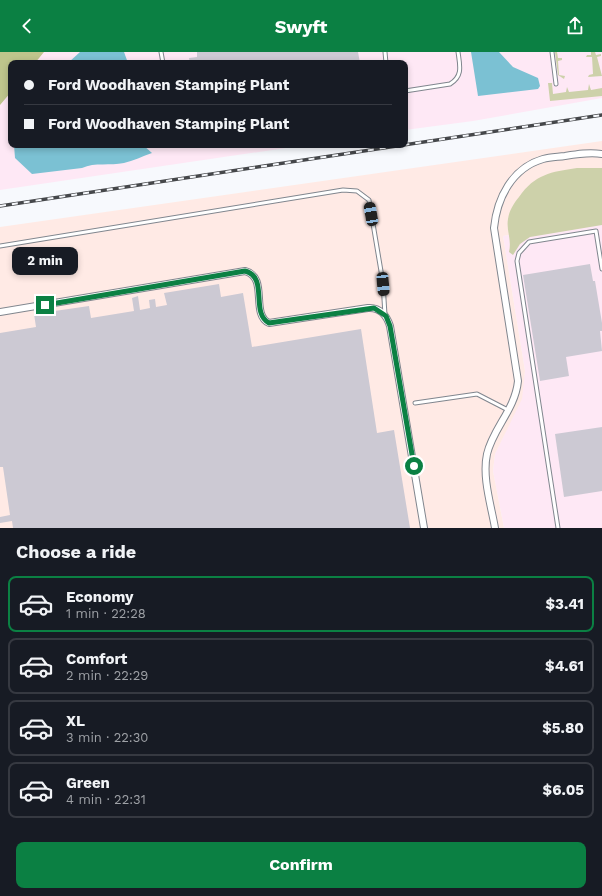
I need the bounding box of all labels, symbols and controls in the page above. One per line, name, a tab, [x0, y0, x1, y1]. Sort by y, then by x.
icon: back	[16, 15, 38, 37]
icon: share	[564, 15, 586, 37]
text: Swyft	[275, 16, 327, 37]
text: Ford Woodhaven Stamping Plant	[48, 76, 289, 94]
text: Ford Woodhaven Stamping Plant	[48, 115, 289, 133]
car	[363, 201, 379, 227]
callout: 2 min	[12, 247, 78, 275]
text: 2 min	[27, 253, 63, 268]
car	[376, 272, 390, 296]
route end	[36, 296, 54, 314]
route start	[405, 457, 423, 475]
text: Choose a ride	[16, 541, 136, 562]
icon: car	[18, 586, 54, 622]
text: Economy	[66, 588, 133, 606]
text: $3.41	[545, 595, 584, 613]
text: 1 min · 22:28	[66, 606, 146, 621]
icon: car	[18, 648, 54, 684]
text: Comfort	[66, 650, 127, 668]
text: $4.61	[545, 657, 584, 675]
text: 2 min · 22:29	[66, 668, 148, 683]
icon: car	[18, 710, 54, 746]
text: XL	[66, 712, 85, 730]
text: $5.80	[542, 719, 584, 737]
text: 3 min · 22:30	[66, 730, 148, 745]
icon: car	[18, 772, 54, 808]
text: Green	[66, 774, 110, 792]
text: $6.05	[543, 781, 584, 799]
text: 4 min · 22:31	[66, 792, 146, 807]
button: Confirm	[16, 842, 586, 888]

